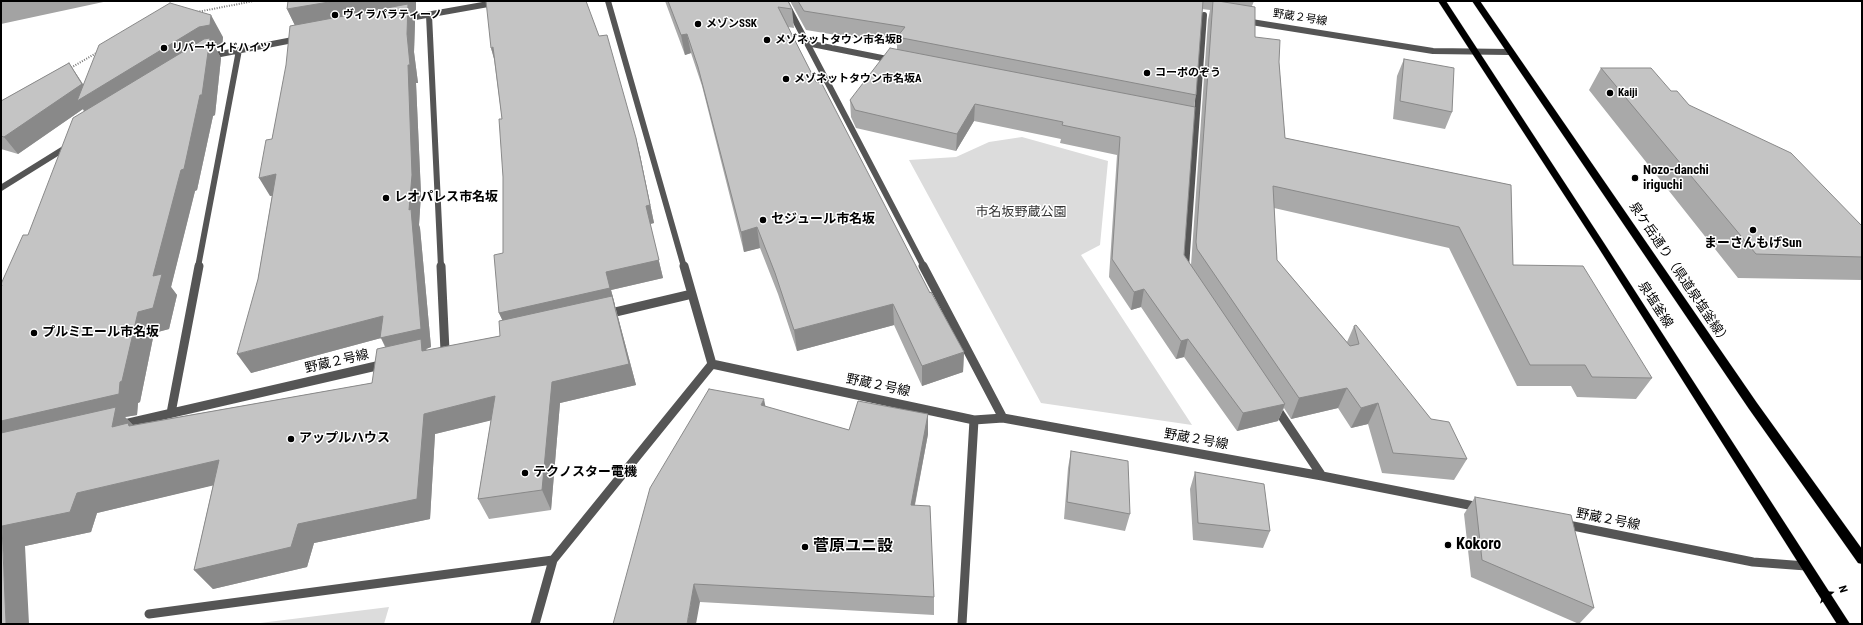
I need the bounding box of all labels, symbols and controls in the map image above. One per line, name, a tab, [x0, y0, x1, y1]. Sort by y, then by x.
street label: 野蔵２号線	[1272, 7, 1328, 29]
place label: ヴィラパラティーノ	[343, 8, 442, 22]
marker: ヴィラパラティーノ	[330, 10, 340, 20]
place label: メゾンSSK	[706, 17, 757, 31]
marker: メゾンSSK	[693, 19, 703, 29]
place label: メゾネットタウン市名坂B	[775, 33, 902, 47]
marker: メゾネットタウン市名坂B	[762, 35, 772, 45]
place label: リバーサイドハイツ	[172, 41, 271, 55]
marker: リバーサイドハイツ	[159, 43, 169, 53]
place label: コーポのぞう	[1155, 66, 1221, 80]
marker: コーポのぞう	[1142, 68, 1152, 78]
place label: メゾネットタウン市名坂A	[794, 72, 922, 86]
marker: メゾネットタウン市名坂A	[781, 74, 791, 84]
place label: Kaiji	[1618, 86, 1638, 100]
marker: Kaiji	[1605, 88, 1615, 98]
place label: Nozo-danchi iriguchi	[1643, 163, 1709, 194]
marker: Nozo-danchi iriguchi	[1630, 173, 1640, 183]
place label: レオパレス市名坂	[394, 190, 498, 206]
marker: レオパレス市名坂	[381, 193, 391, 203]
street label: 泉ケ岳通り（県道泉塩釜線）	[1625, 200, 1733, 348]
park label: 市名坂野蔵公園	[976, 205, 1066, 221]
place label: セジュール市名坂	[771, 212, 875, 228]
marker: セジュール市名坂	[758, 215, 768, 225]
marker: まーさんもげSun	[1748, 225, 1758, 235]
place label: まーさんもげSun	[1704, 236, 1802, 252]
street label: 泉塩釜線	[1634, 279, 1676, 331]
place label: プルミエール市名坂	[42, 325, 159, 341]
marker: プルミエール市名坂	[29, 328, 39, 338]
street label: 野蔵２号線	[304, 347, 370, 377]
street label: 野蔵２号線	[845, 372, 911, 400]
street label: 野蔵２号線	[1163, 427, 1229, 453]
place label: アップルハウス	[299, 431, 390, 447]
marker: アップルハウス	[286, 434, 296, 444]
place label: テクノスター電機	[533, 465, 637, 481]
marker: テクノスター電機	[520, 468, 530, 478]
street label: 野蔵２号線	[1575, 506, 1641, 534]
place label: Kokoro	[1456, 535, 1501, 555]
place label: 菅原ユニ設	[813, 537, 893, 557]
marker: Kokoro	[1443, 540, 1453, 550]
marker: 菅原ユニ設	[800, 542, 810, 552]
north arrow	[1811, 573, 1851, 613]
text: N	[1836, 584, 1850, 594]

